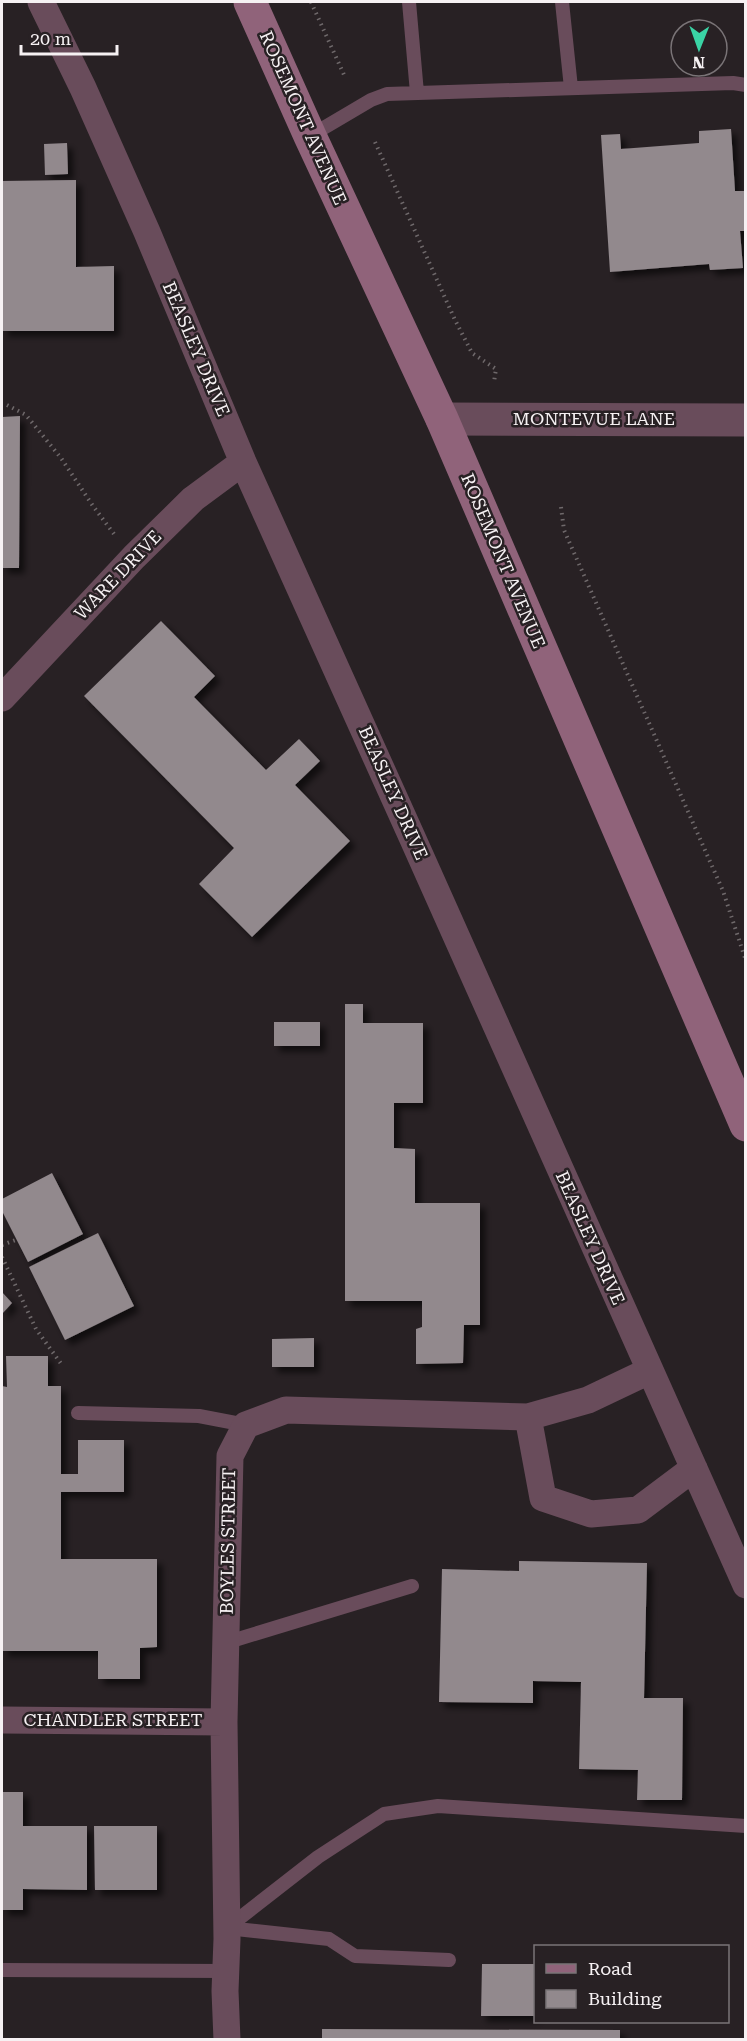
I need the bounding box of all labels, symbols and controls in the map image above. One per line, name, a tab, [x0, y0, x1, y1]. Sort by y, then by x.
scale bar	[21, 18, 117, 56]
north arrow	[669, 18, 729, 78]
text: 20 m	[30, 28, 71, 49]
street label: ROSEMONT AVENUE	[256, 28, 351, 208]
text: N	[692, 53, 705, 72]
street label: BEASLEY DRIVE	[159, 278, 234, 419]
street label: MONTEVUE LANE	[513, 408, 675, 429]
street label: ROSEMONT AVENUE	[457, 470, 550, 651]
street label: WARE DRIVE	[70, 526, 166, 624]
street label: BEASLEY DRIVE	[355, 723, 432, 863]
street label: BEASLEY DRIVE	[552, 1168, 629, 1308]
street label: BOYLES STREET	[216, 1467, 239, 1615]
street label: CHANDLER STREET	[24, 1709, 202, 1730]
legend	[534, 1945, 729, 2023]
text: Road	[588, 1958, 633, 1979]
text: Building	[588, 1988, 662, 2009]

